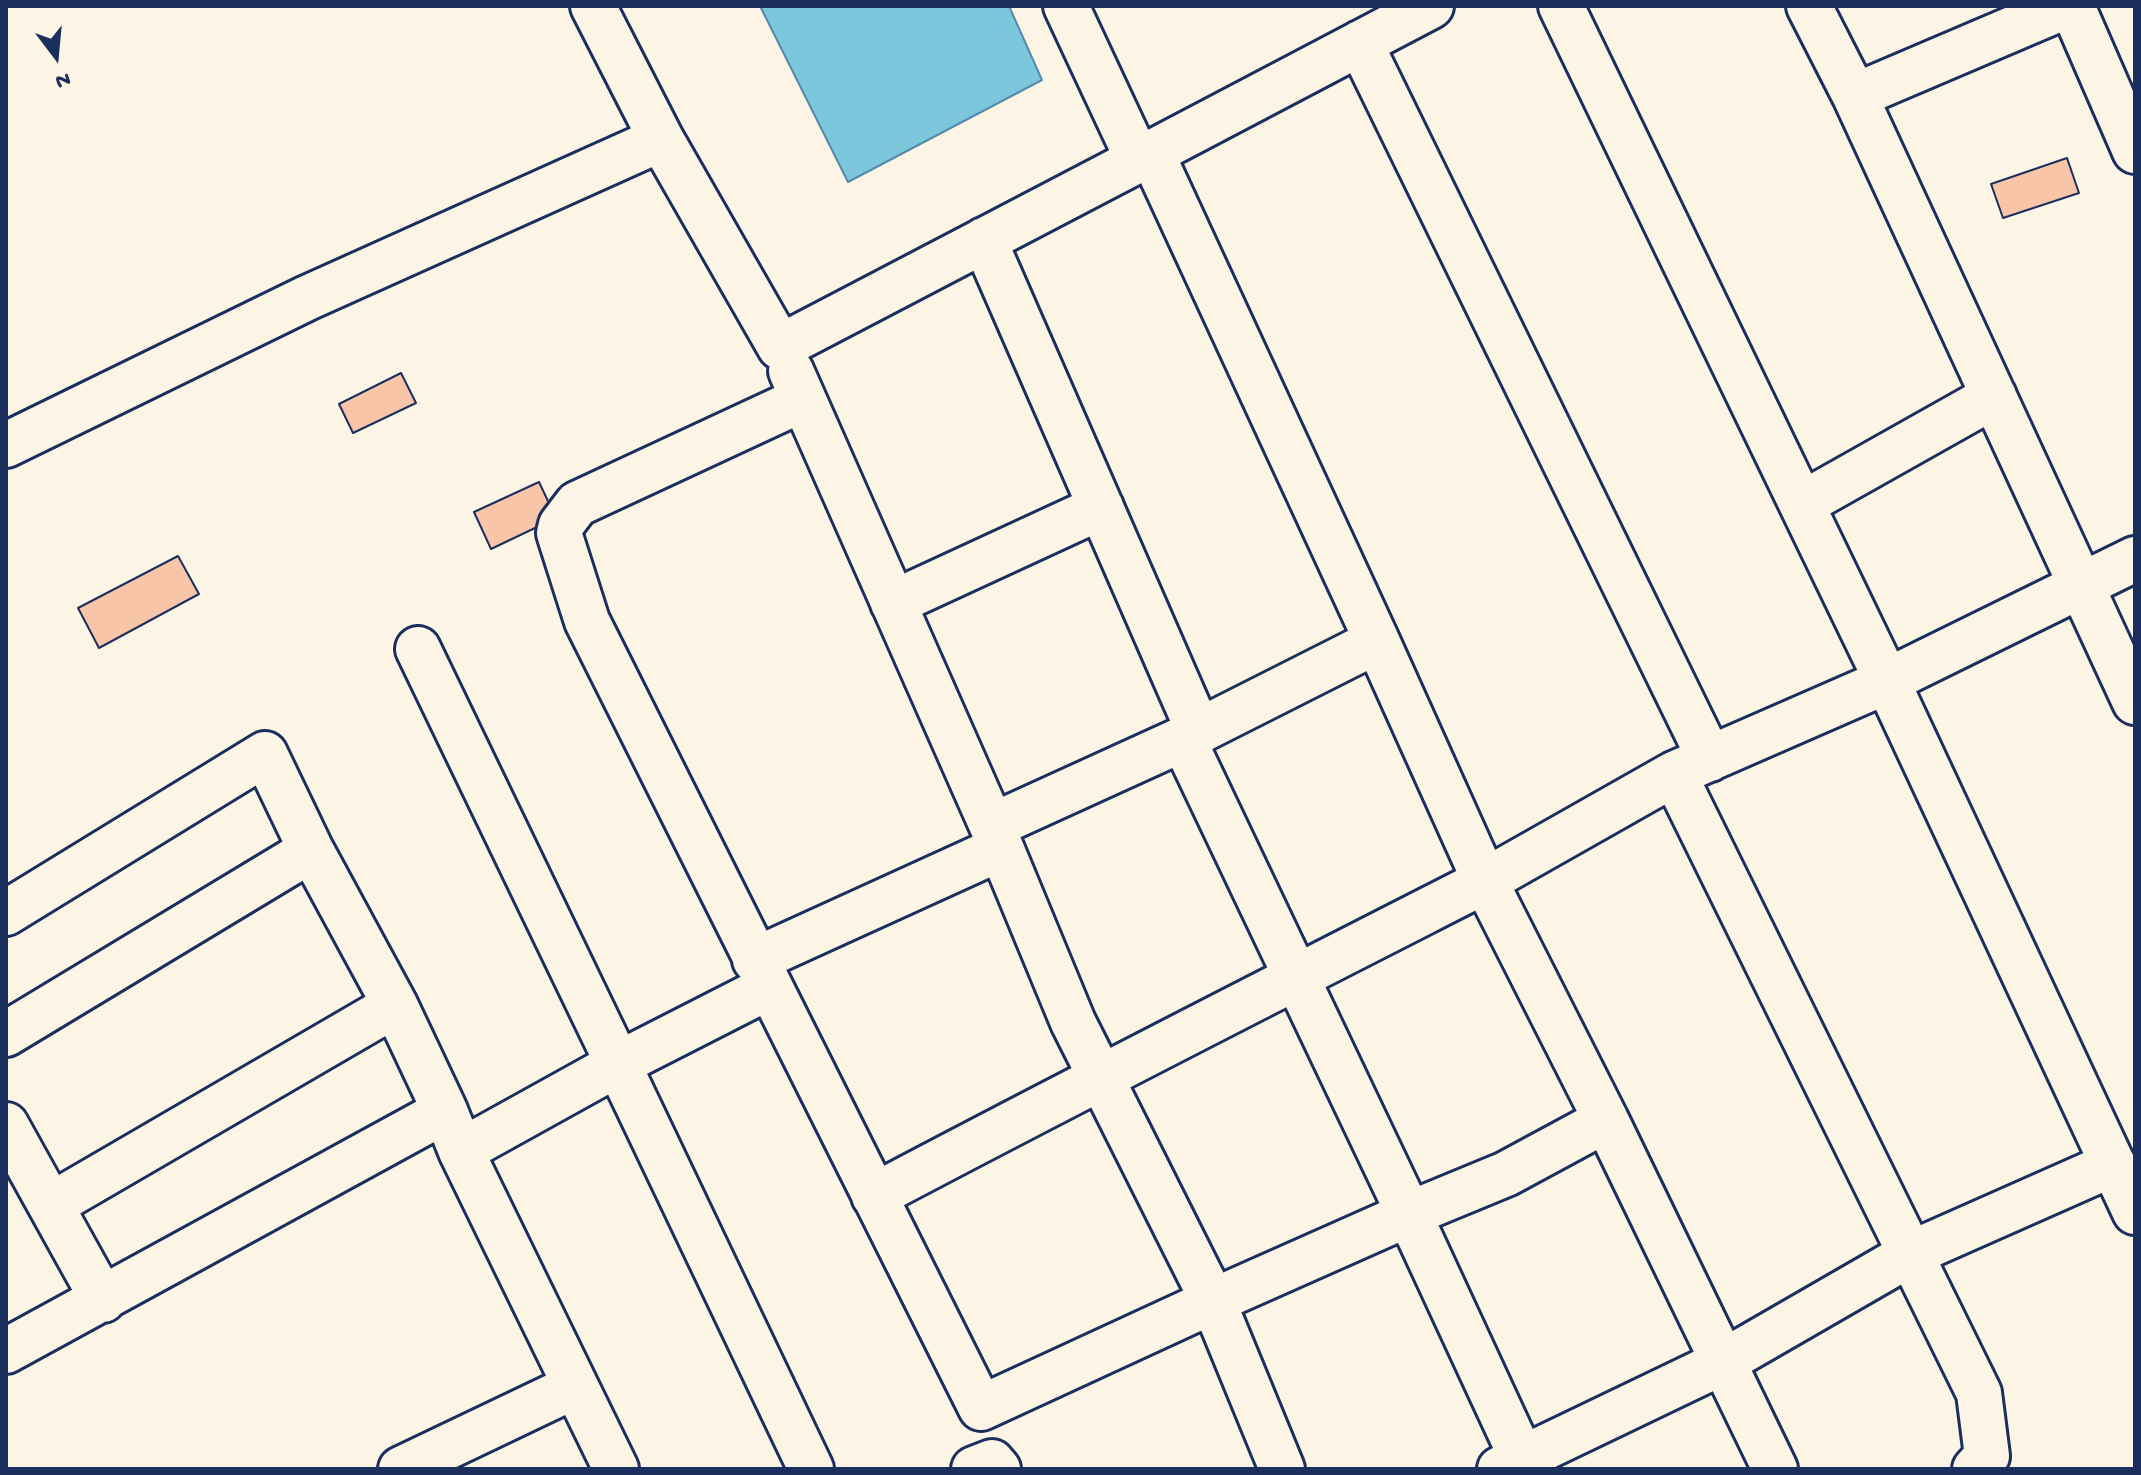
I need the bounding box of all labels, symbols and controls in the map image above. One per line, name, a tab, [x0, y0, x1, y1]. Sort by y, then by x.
north arrow	[16, 16, 96, 96]
text: N	[52, 65, 73, 94]

